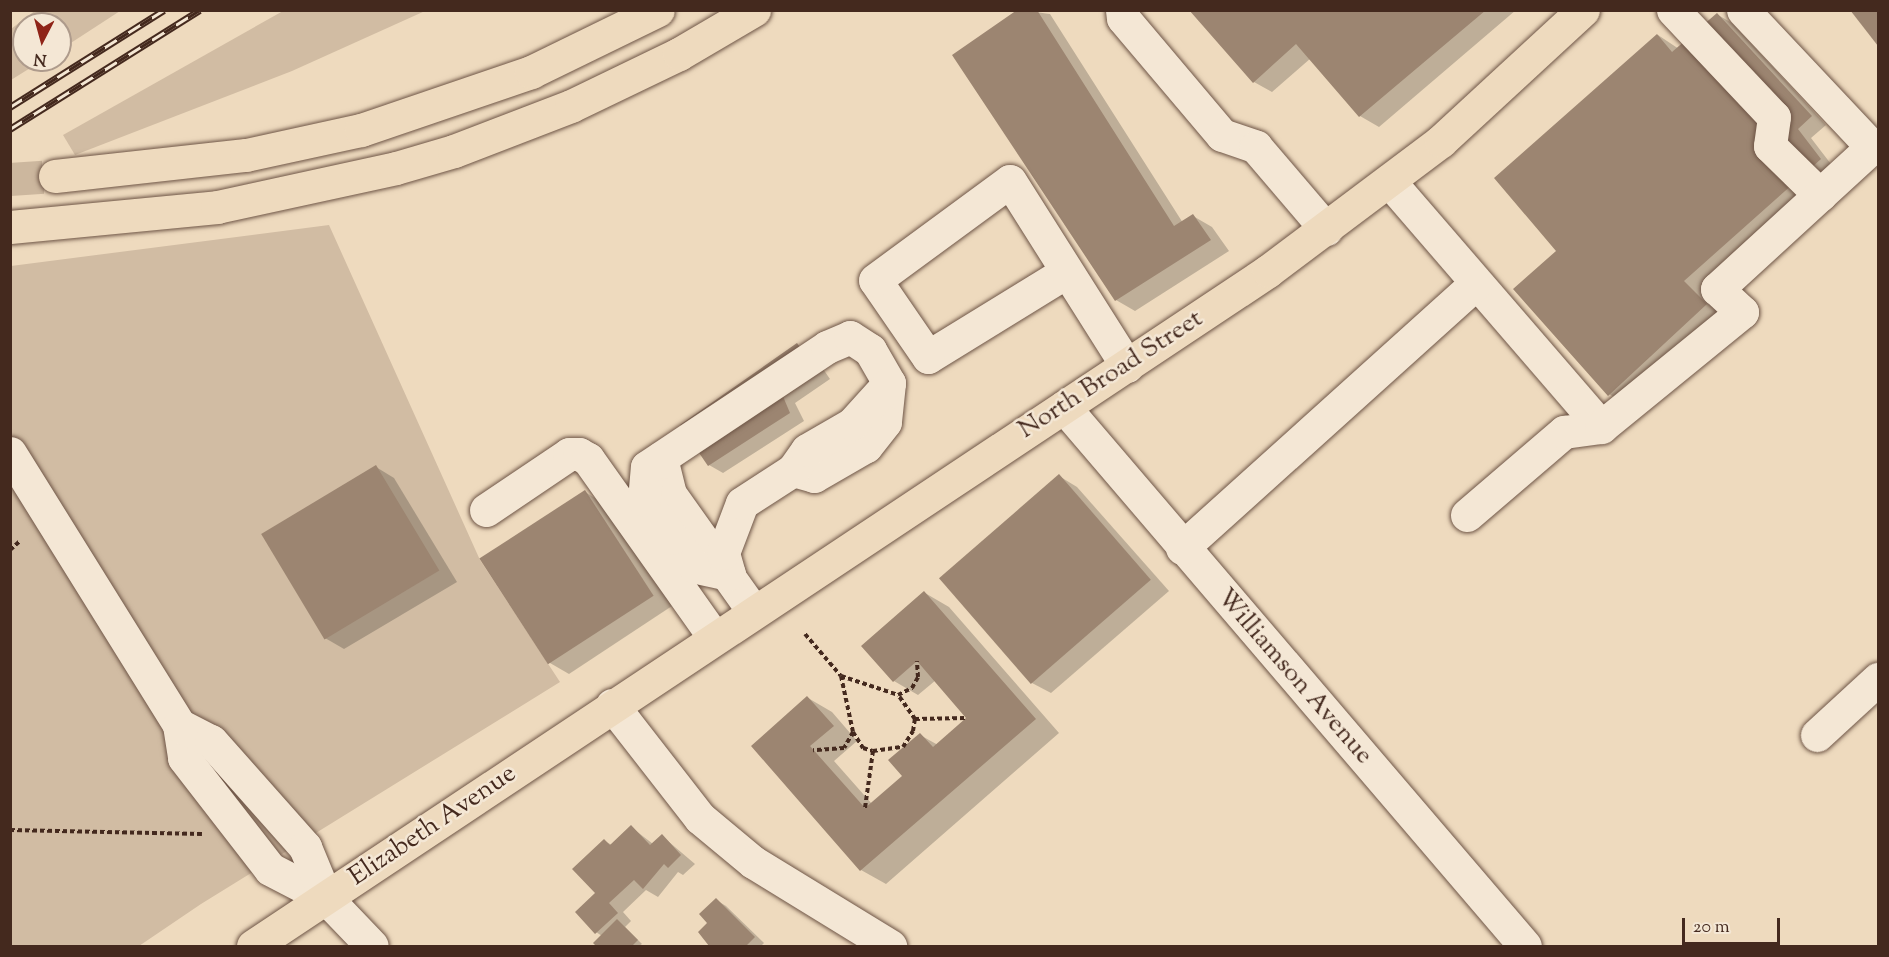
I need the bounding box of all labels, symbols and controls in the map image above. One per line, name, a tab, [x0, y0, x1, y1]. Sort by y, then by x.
north arrow	[12, 12, 72, 72]
text: N	[33, 46, 48, 71]
street label: North Broad Street	[1013, 304, 1209, 446]
street label: Williamson Avenue	[1209, 583, 1379, 771]
street label: Elizabeth Avenue	[344, 759, 522, 893]
scale bar	[1685, 906, 1782, 944]
text: 20 m	[1693, 915, 1730, 941]

